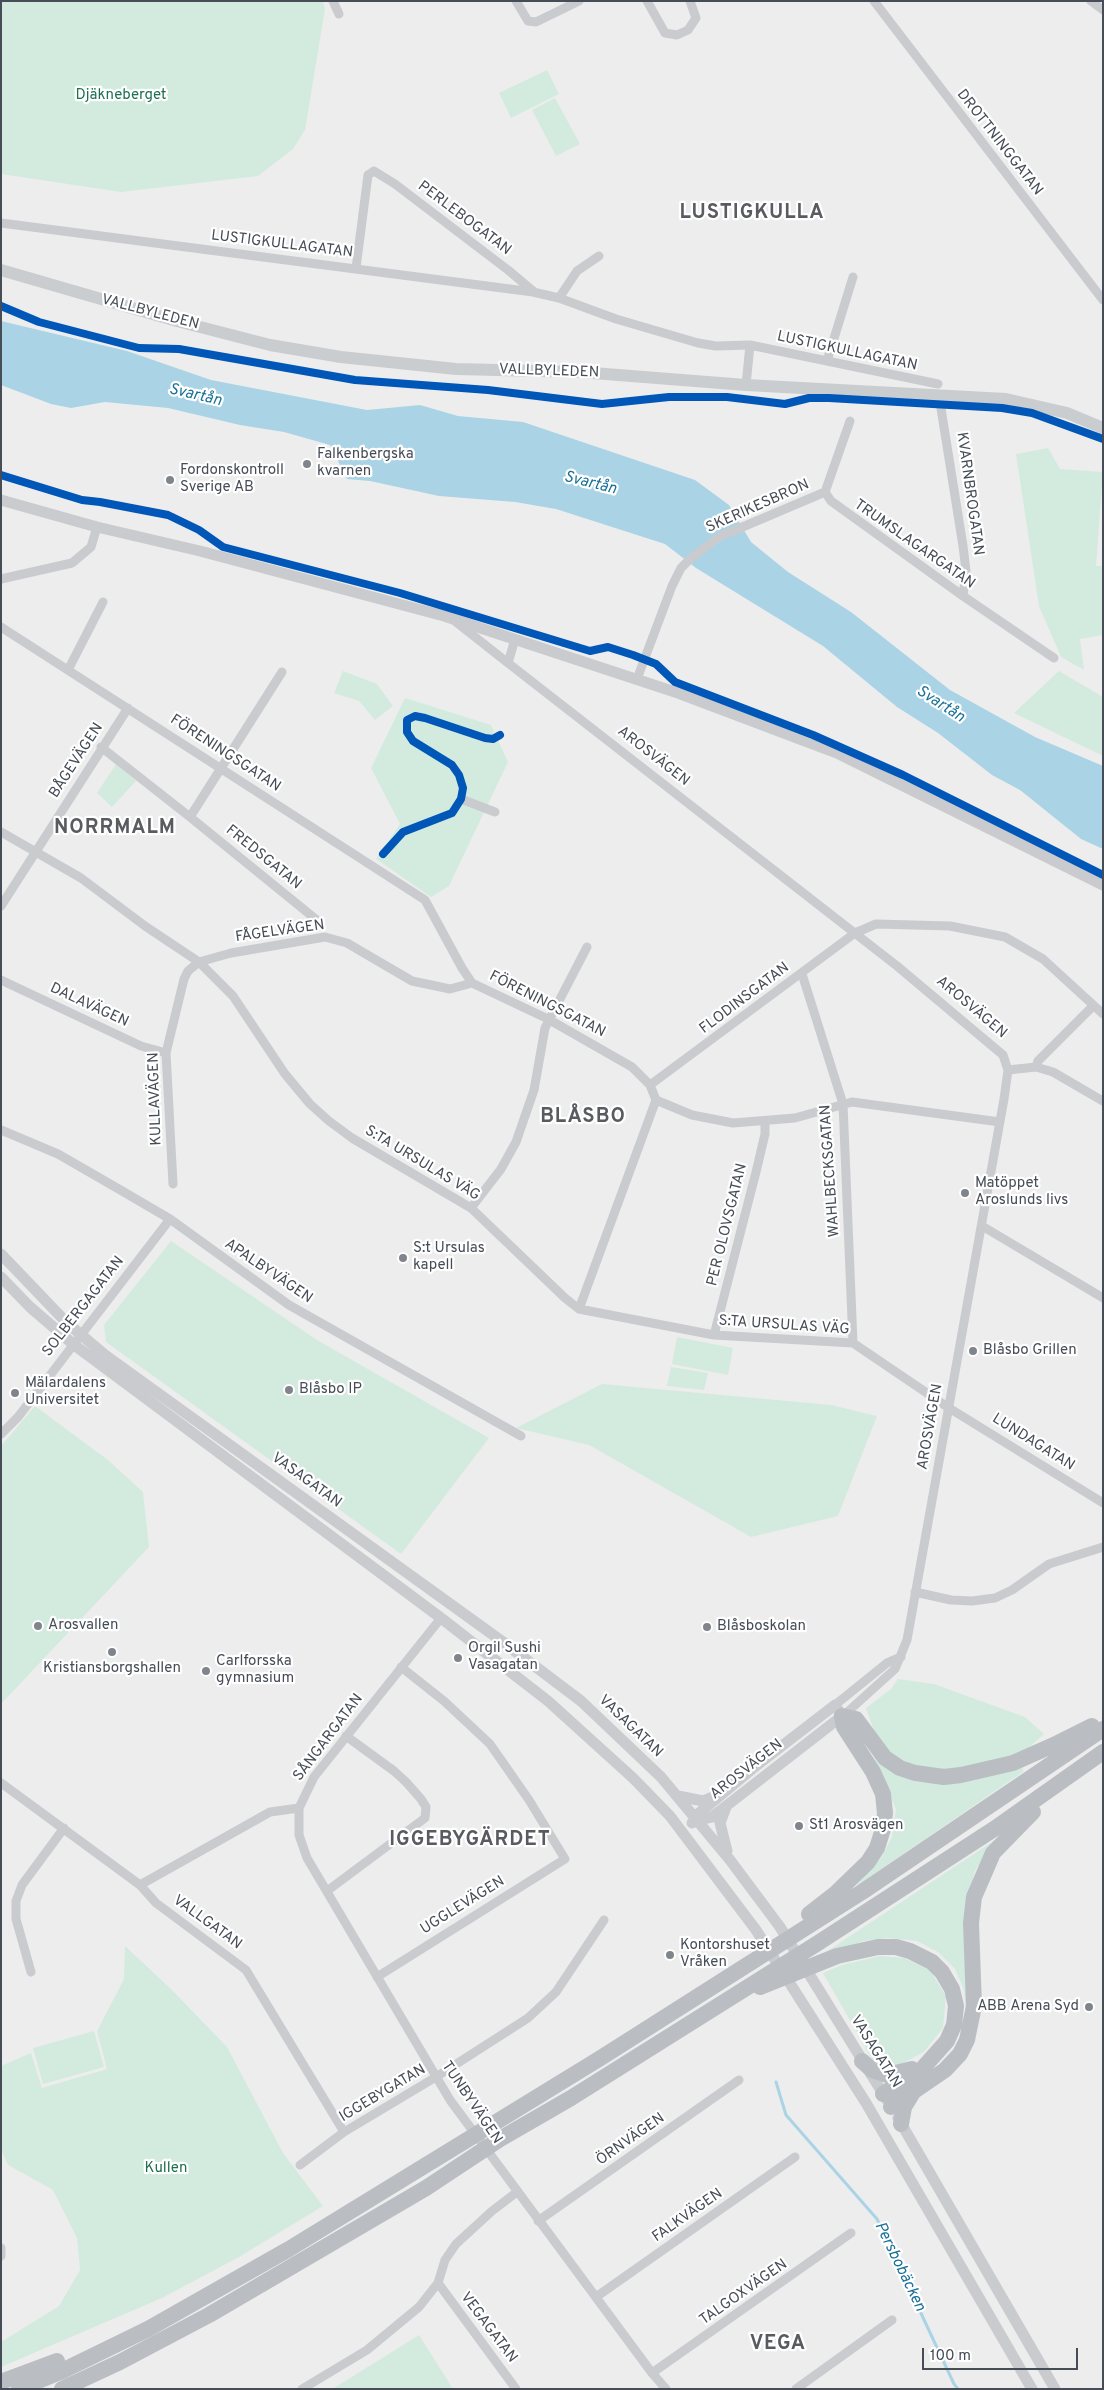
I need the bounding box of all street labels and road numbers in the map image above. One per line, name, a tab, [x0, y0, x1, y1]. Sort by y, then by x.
street label: DROTTNINGGATAN	[952, 86, 1046, 200]
street label: PERLEBOGATAN	[414, 178, 514, 260]
street label: LUSTIGKULLAGATAN	[210, 227, 354, 263]
street label: VALLBYLEDEN	[99, 291, 201, 335]
street label: LUSTIGKULLAGATAN	[775, 328, 919, 376]
street label: VALLBYLEDEN	[499, 361, 599, 383]
street label: KVARNBROGATAN	[951, 431, 987, 557]
street label: SKERIKESBRON	[704, 476, 812, 538]
street label: TRUMSLAGARGATAN	[850, 496, 978, 594]
street label: FÖRENINGSGATAN	[166, 712, 284, 796]
street label: BÅGEVÄGEN	[46, 720, 108, 802]
street label: AROSVÄGEN	[613, 723, 693, 791]
street label: FREDSGATAN	[221, 822, 305, 894]
street label: FÅGELVÄGEN	[234, 917, 326, 947]
street label: FLODINSGATAN	[697, 959, 793, 1039]
street label: FÖRENINGSGATAN	[486, 968, 608, 1042]
street label: AROSVÄGEN	[932, 973, 1010, 1043]
street label: DALAVÄGEN	[47, 980, 131, 1032]
street label: KULLAVÄGEN	[145, 1052, 167, 1146]
street label: WAHLBECKSGATAN	[817, 1104, 845, 1238]
street label: S:TA URSULAS VÄG	[361, 1123, 483, 1205]
street label: PER OLOVSGATAN	[704, 1162, 752, 1288]
street label: APALBYVÄGEN	[221, 1236, 315, 1308]
street label: SOLBERGAGATAN	[39, 1253, 129, 1361]
street label: S:TA URSULAS VÄG	[718, 1312, 850, 1340]
street label: AROSVÄGEN	[915, 1383, 947, 1471]
street label: LUNDAGATAN	[988, 1410, 1078, 1476]
street label: VASAGATAN	[267, 1450, 345, 1512]
street label: SÅNGARGATAN	[290, 1691, 368, 1785]
street label: VASAGATAN	[594, 1692, 666, 1762]
street label: AROSVÄGEN	[707, 1736, 787, 1804]
street label: UGGLEVÄGEN	[418, 1873, 508, 1939]
street label: VALLGATAN	[169, 1892, 245, 1954]
street label: VASAGATAN	[846, 2012, 904, 2092]
street label: TUNBYVÄGEN	[437, 2058, 505, 2148]
street label: IGGEBYGATAN	[337, 2061, 429, 2127]
street label: ÖRNVÄGEN	[593, 2110, 669, 2170]
street label: FALKVÄGEN	[649, 2185, 727, 2247]
street label: TALGOXVÄGEN	[697, 2256, 791, 2330]
street label: VEGAGATAN	[456, 2289, 520, 2367]

